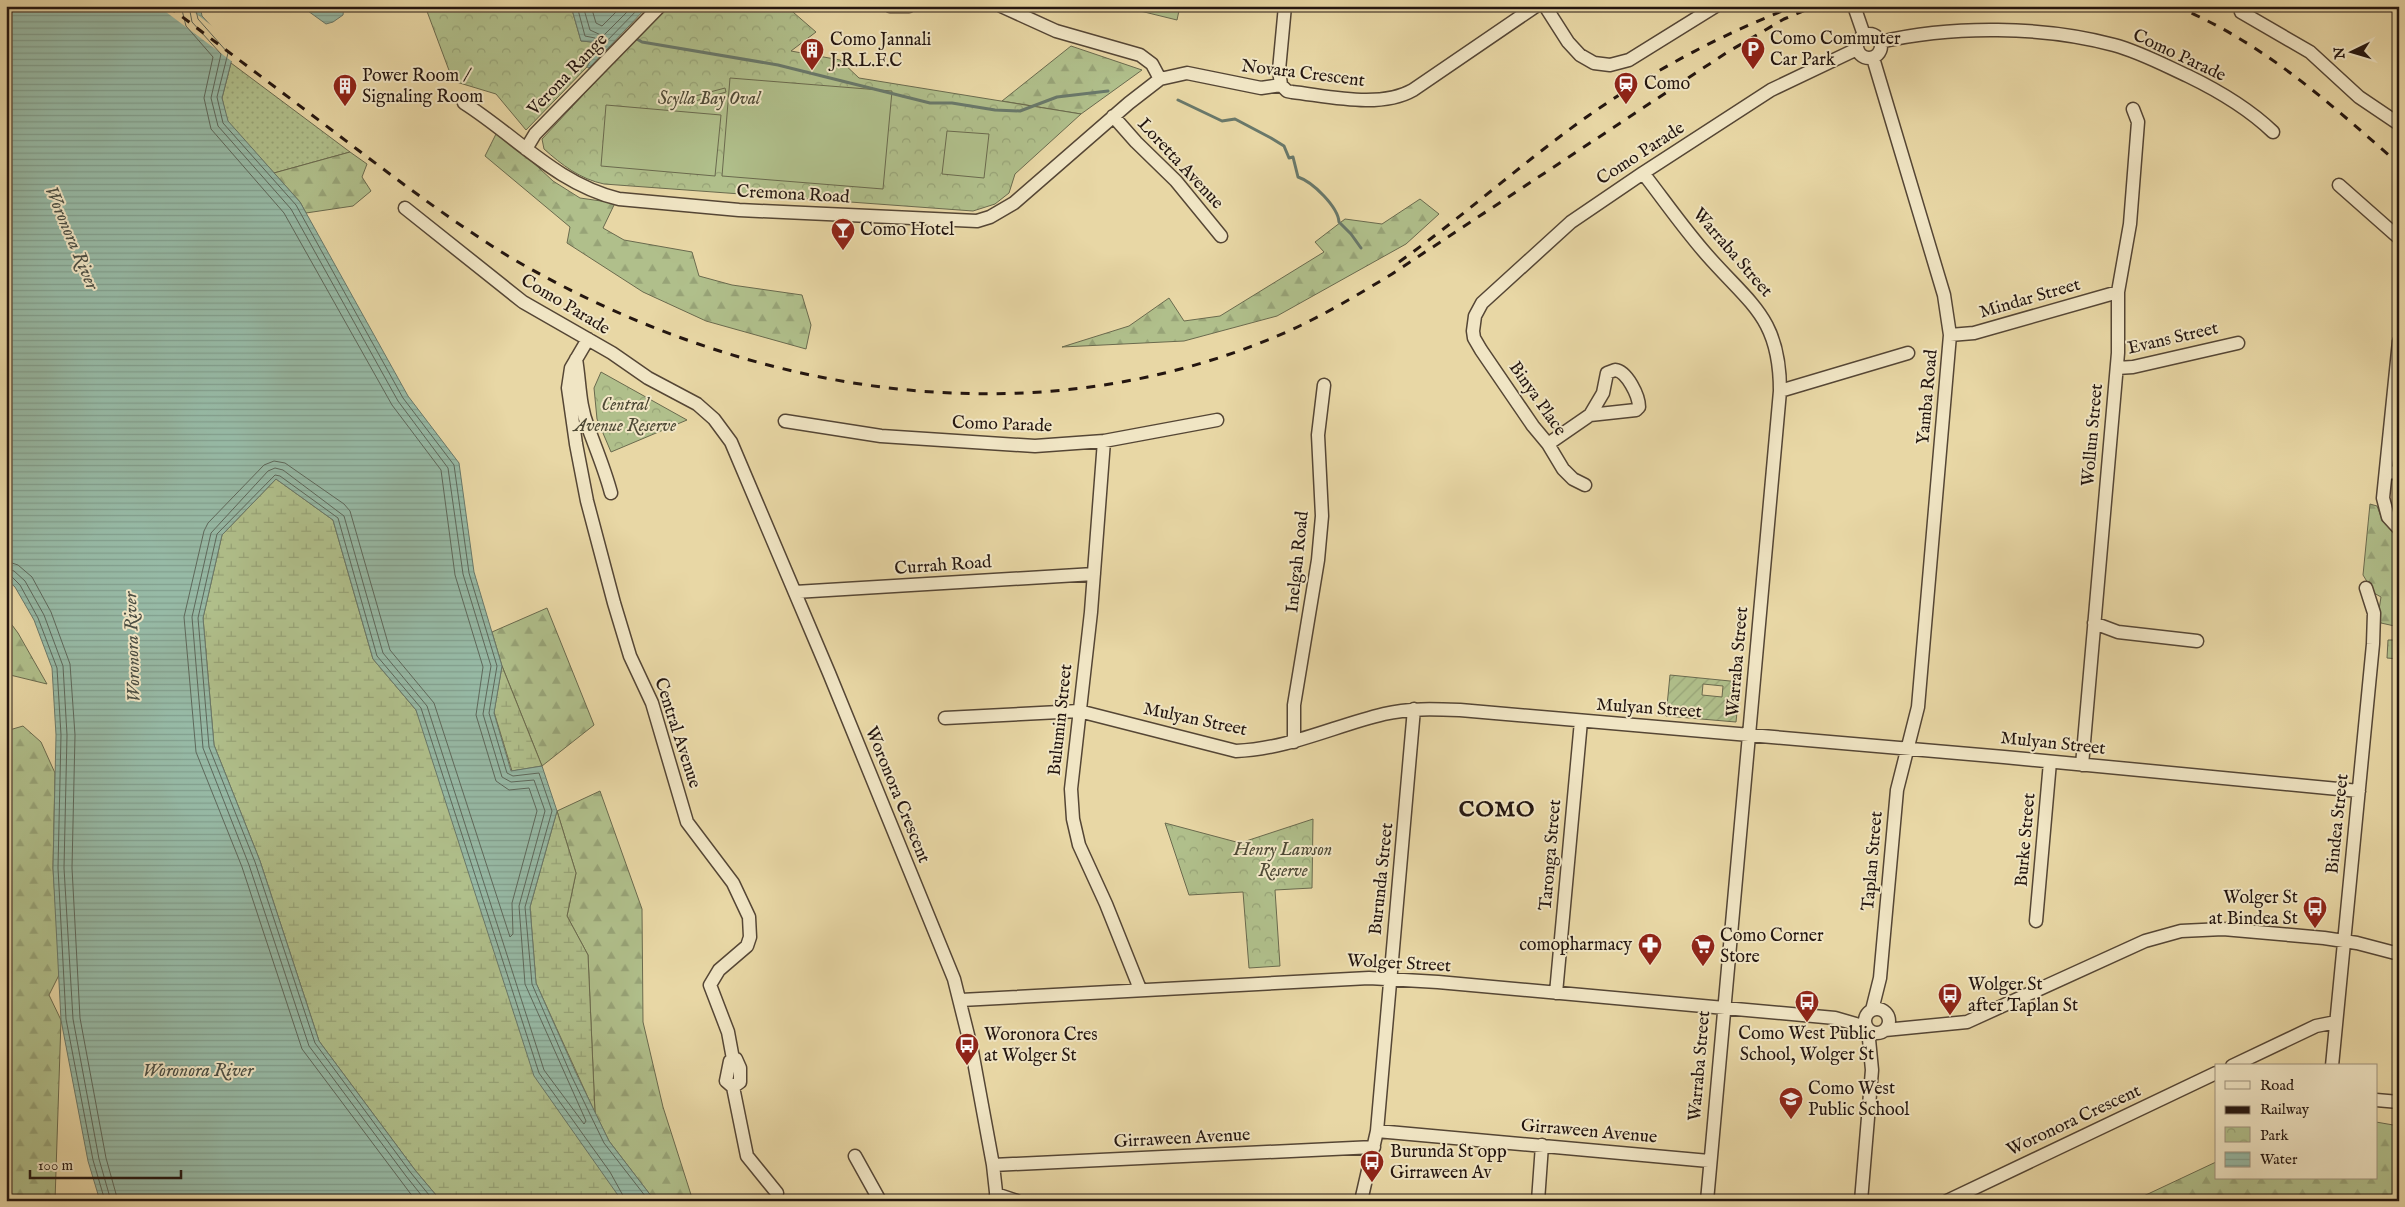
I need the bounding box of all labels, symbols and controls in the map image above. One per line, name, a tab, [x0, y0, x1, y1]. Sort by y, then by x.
street label: Como Parade	[2129, 24, 2229, 88]
place label: Como Commuter Car Park	[1770, 28, 1901, 72]
north arrow	[2328, 28, 2378, 78]
street label: Verona Range	[522, 29, 613, 122]
place label: Como Jannali J.R.L.F.C	[828, 29, 932, 73]
parking icon: Como Commuter Car Park	[1740, 36, 1766, 70]
building icon: Como Jannali J.R.L.F.C	[799, 37, 825, 71]
text: N	[2331, 46, 2350, 61]
street label: Novara Crescent	[1240, 55, 1366, 93]
place label: Power Room / Signaling Room	[362, 65, 483, 109]
station icon: Como	[1613, 71, 1639, 105]
building icon: Power Room / Signaling Room	[332, 73, 358, 107]
place label: Como	[1644, 73, 1690, 96]
park label: Scylla Bay Oval	[658, 88, 762, 111]
street label: Loretta Avenue	[1132, 114, 1228, 214]
street label: Como Parade	[1593, 117, 1689, 191]
street label: Cremona Road	[736, 181, 850, 209]
water label: Woronora River	[38, 182, 104, 295]
street label: Warraba Street	[1687, 204, 1777, 302]
bar icon: Como Hotel	[830, 217, 856, 251]
place label: Como Hotel	[860, 219, 954, 242]
street label: Como Parade	[516, 269, 614, 341]
street label: Mindar Street	[1977, 274, 2083, 324]
street label: Evans Street	[2125, 317, 2221, 361]
street label: Yamba Road	[1912, 348, 1944, 446]
street label: Binya Place	[1503, 357, 1571, 441]
street label: Wollun Street	[2077, 383, 2109, 487]
park label: Central Avenue Reserve	[572, 394, 676, 438]
street label: Como Parade	[951, 412, 1053, 438]
street label: Inelgah Road	[1281, 510, 1315, 614]
street label: Currah Road	[894, 551, 993, 581]
water label: Woronora River	[119, 590, 147, 703]
street label: Warraba Street	[1722, 606, 1754, 718]
street label: Bulumin Street	[1044, 663, 1078, 777]
street label: Central Avenue	[648, 675, 706, 791]
street label: Mulyan Street	[1596, 694, 1702, 724]
street label: Mulyan Street	[1141, 698, 1249, 742]
street label: Woronora Crescent	[859, 723, 935, 867]
street label: Mulyan Street	[1999, 727, 2107, 761]
street label: Bindea Street	[2321, 773, 2355, 875]
street label: Burke Street	[2010, 792, 2042, 888]
district label: COMO	[1459, 796, 1535, 824]
street label: Taronga Street	[1535, 798, 1567, 912]
street label: Taplan Street	[1857, 810, 1889, 912]
street label: Burunda Street	[1365, 822, 1399, 936]
park label: Henry Lawson Reserve	[1233, 839, 1332, 883]
place label: Wolger St at Bindea St	[2209, 887, 2298, 931]
bus stop icon: Wolger St at Bindea St	[2302, 895, 2328, 929]
place label: Como Corner Store	[1720, 925, 1824, 969]
pharmacy icon: comopharmacy	[1637, 932, 1663, 966]
supermarket icon: Como Corner Store	[1690, 933, 1716, 967]
place label: comopharmacy	[1519, 934, 1632, 957]
street label: Wolger Street	[1346, 950, 1452, 978]
place label: Wolger St after Taplan St	[1968, 974, 2078, 1018]
bus stop icon: Wolger St after Taplan St	[1937, 982, 1963, 1016]
bus stop icon: Como West Public School, Wolger St	[1794, 989, 1820, 1023]
street label: Warraba Street	[1684, 1010, 1716, 1122]
place label: Como West Public School, Wolger St	[1738, 1023, 1876, 1067]
place label: Woronora Cres at Wolger St	[984, 1024, 1098, 1068]
bus stop icon: Woronora Cres at Wolger St	[954, 1032, 980, 1066]
water label: Woronora River	[143, 1059, 255, 1083]
legend	[2215, 1064, 2378, 1180]
text: Road	[2260, 1076, 2295, 1095]
place label: Como West Public School	[1808, 1078, 1909, 1122]
street label: Woronora Crescent	[2003, 1080, 2145, 1162]
school or university icon: Como West Public School	[1778, 1086, 1804, 1120]
text: Railway	[2260, 1100, 2310, 1119]
street label: Girraween Avenue	[1520, 1115, 1658, 1149]
street label: Girraween Avenue	[1113, 1124, 1251, 1154]
text: Park	[2260, 1126, 2290, 1145]
place label: Burunda St opp Girraween Av	[1390, 1141, 1507, 1185]
scale bar	[30, 1147, 181, 1179]
bus stop icon: Burunda St opp Girraween Av	[1359, 1149, 1385, 1183]
text: Water	[2260, 1150, 2298, 1169]
text: 100 m	[38, 1156, 74, 1175]

